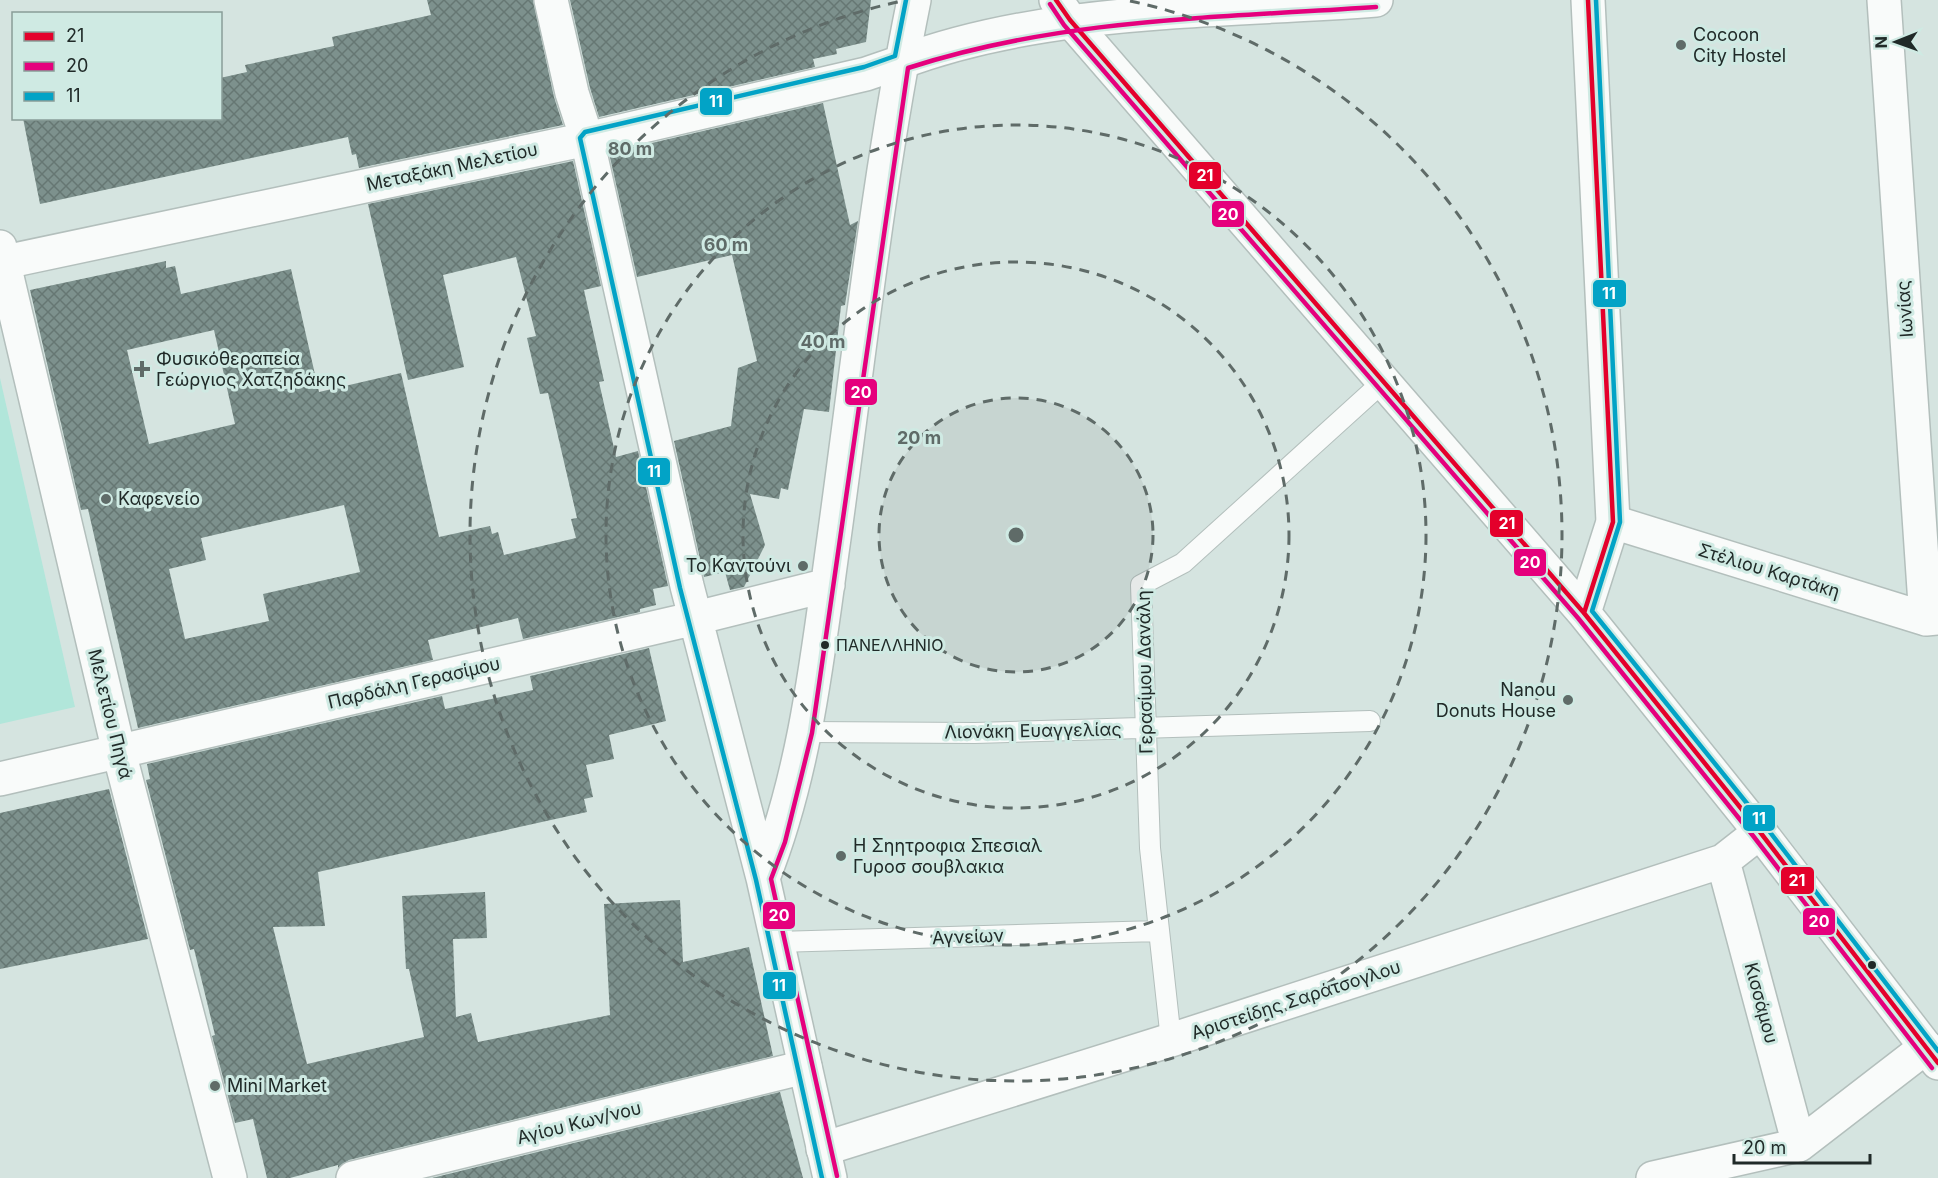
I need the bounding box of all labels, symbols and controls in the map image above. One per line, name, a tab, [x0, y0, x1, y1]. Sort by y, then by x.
legend	[12, 12, 222, 120]
north arrow	[1866, 12, 1926, 72]
place label: Cocoon City Hostel	[1693, 24, 1786, 66]
text: 21	[66, 25, 84, 46]
text: N	[1871, 36, 1891, 49]
marker: Cocoon City Hostel	[1674, 38, 1688, 52]
text: 20	[66, 55, 88, 76]
text: 11	[66, 85, 81, 106]
line badge: 11	[699, 87, 733, 116]
text: 11	[709, 91, 723, 111]
street label: Μεταξάκη Μελετίου	[364, 138, 539, 195]
text: 80 m	[608, 138, 652, 159]
line badge: 21	[1188, 161, 1222, 190]
text: 21	[1197, 165, 1213, 185]
line badge: 20	[1211, 200, 1245, 228]
text: 20	[1218, 204, 1239, 224]
text: 60 m	[704, 234, 748, 255]
line badge: 11	[1592, 279, 1627, 308]
street label: Ιωνίας	[1892, 280, 1917, 338]
text: 11	[1602, 283, 1616, 303]
text: 40 m	[801, 331, 846, 352]
place label: Φυσικόθεραπεία Γεώργιος Χατζηδάκης	[156, 348, 346, 390]
marker: Φυσικόθεραπεία Γεώργιος Χατζηδάκης	[133, 360, 151, 378]
line badge: 20	[844, 378, 878, 406]
text: 20	[851, 382, 872, 402]
text: 20 m	[897, 427, 941, 448]
line badge: 11	[637, 457, 671, 486]
text: 11	[647, 461, 661, 481]
place label: Καφενείο	[118, 488, 200, 509]
marker: Καφενείο	[99, 492, 113, 506]
line badge: 21	[1489, 509, 1524, 538]
text: 21	[1499, 513, 1515, 533]
centre of rings	[1006, 525, 1026, 545]
street label: Στέλιου Καρτάκη	[1696, 539, 1842, 602]
line badge: 20	[1513, 548, 1547, 577]
text: 20	[1520, 552, 1541, 572]
place label: Το Καντούνι	[686, 555, 791, 576]
marker: Το Καντούνι	[796, 559, 810, 573]
street label: Γερασίμου Δανάλη	[1133, 590, 1156, 754]
place label: ΠΑΝΕΛΛΗΝΙΟ	[836, 635, 943, 655]
marker: ΠΑΝΕΛΛΗΝΙΟ	[819, 639, 831, 651]
street label: Μελετίου Πηγά	[84, 647, 137, 781]
street label: Παρδάλη Γερασίμου	[326, 652, 502, 713]
place label: Nanou Donuts House	[1436, 679, 1556, 721]
marker: Nanou Donuts House	[1561, 693, 1575, 707]
street label: Λιονάκη Ευαγγελίας	[944, 718, 1122, 743]
line badge: 11	[1742, 804, 1776, 832]
text: 11	[1752, 808, 1766, 828]
place label: Η Σηητροφια Σπεσιαλ Γυροσ σουβλακια	[853, 835, 1043, 877]
marker: Η Σηητροφια Σπεσιαλ Γυροσ σουβλακια	[834, 849, 848, 863]
line badge: 21	[1780, 866, 1815, 895]
text: 21	[1789, 870, 1805, 890]
line badge: 20	[762, 901, 796, 930]
text: 20	[769, 905, 790, 925]
line badge: 20	[1802, 907, 1836, 936]
text: 20	[1809, 911, 1830, 931]
street label: Αγνείων	[932, 925, 1005, 948]
street label: Αριστείδης Σαράτσογλου	[1188, 956, 1403, 1043]
unlabelled marker	[1866, 959, 1878, 971]
street label: Κισσάμου	[1741, 960, 1782, 1046]
line badge: 11	[762, 971, 797, 1000]
text: 11	[772, 975, 786, 995]
place label: Mini Market	[227, 1075, 327, 1096]
marker: Mini Market	[208, 1079, 222, 1093]
street label: Αγίου Κων/νου	[515, 1097, 643, 1148]
scale bar	[1734, 1127, 1870, 1165]
text: 20 m	[1743, 1137, 1786, 1158]

